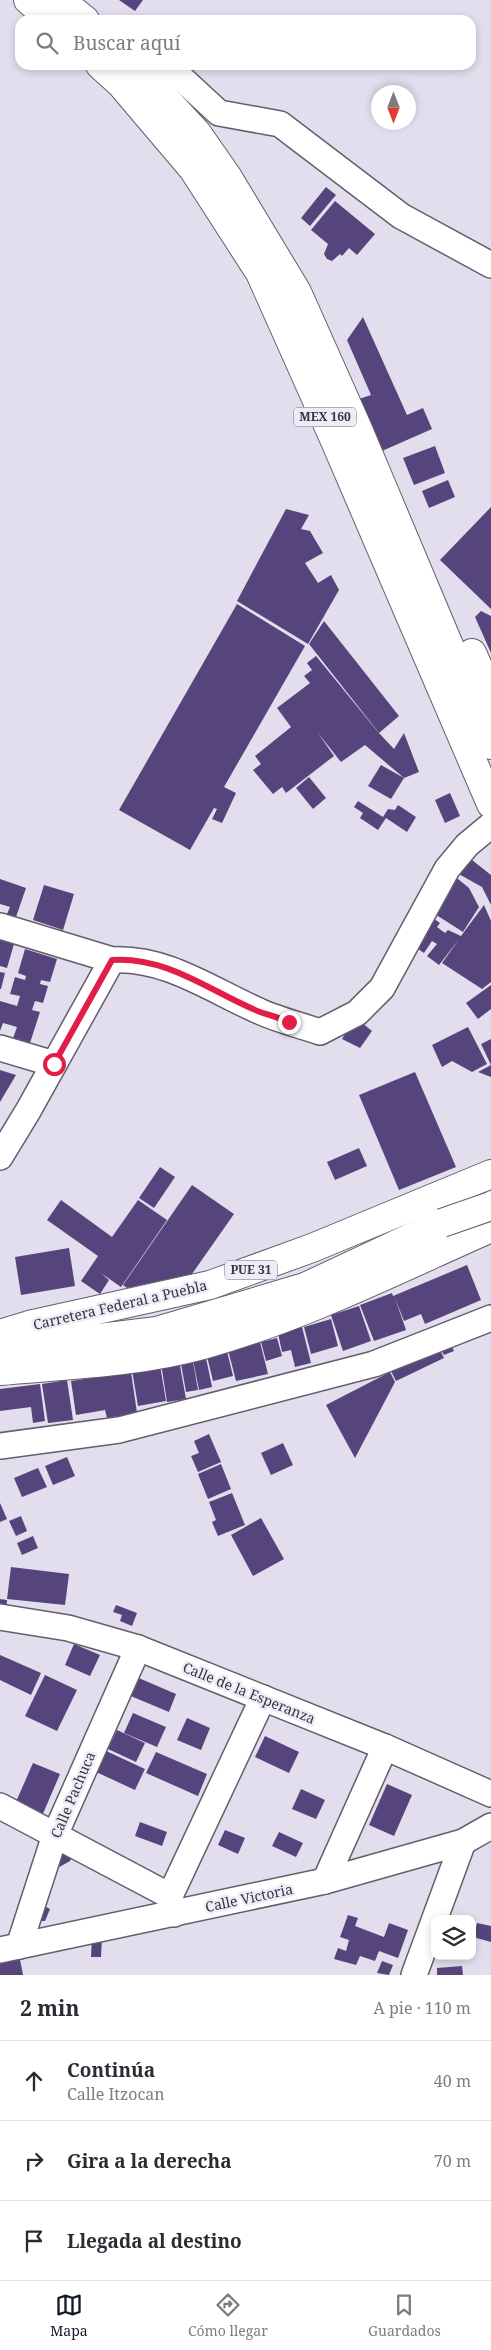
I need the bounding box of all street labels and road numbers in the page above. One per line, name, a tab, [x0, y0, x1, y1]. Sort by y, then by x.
road number: MEX 160	[294, 408, 356, 427]
road number: PUE 31	[225, 1260, 277, 1280]
street label: Carretera Federal a Puebla	[31, 1275, 209, 1334]
street label: Calle de la Esperanza	[180, 1657, 318, 1728]
street label: Calle Pachuca	[46, 1749, 99, 1841]
street label: Calle Victoria	[203, 1879, 295, 1916]

